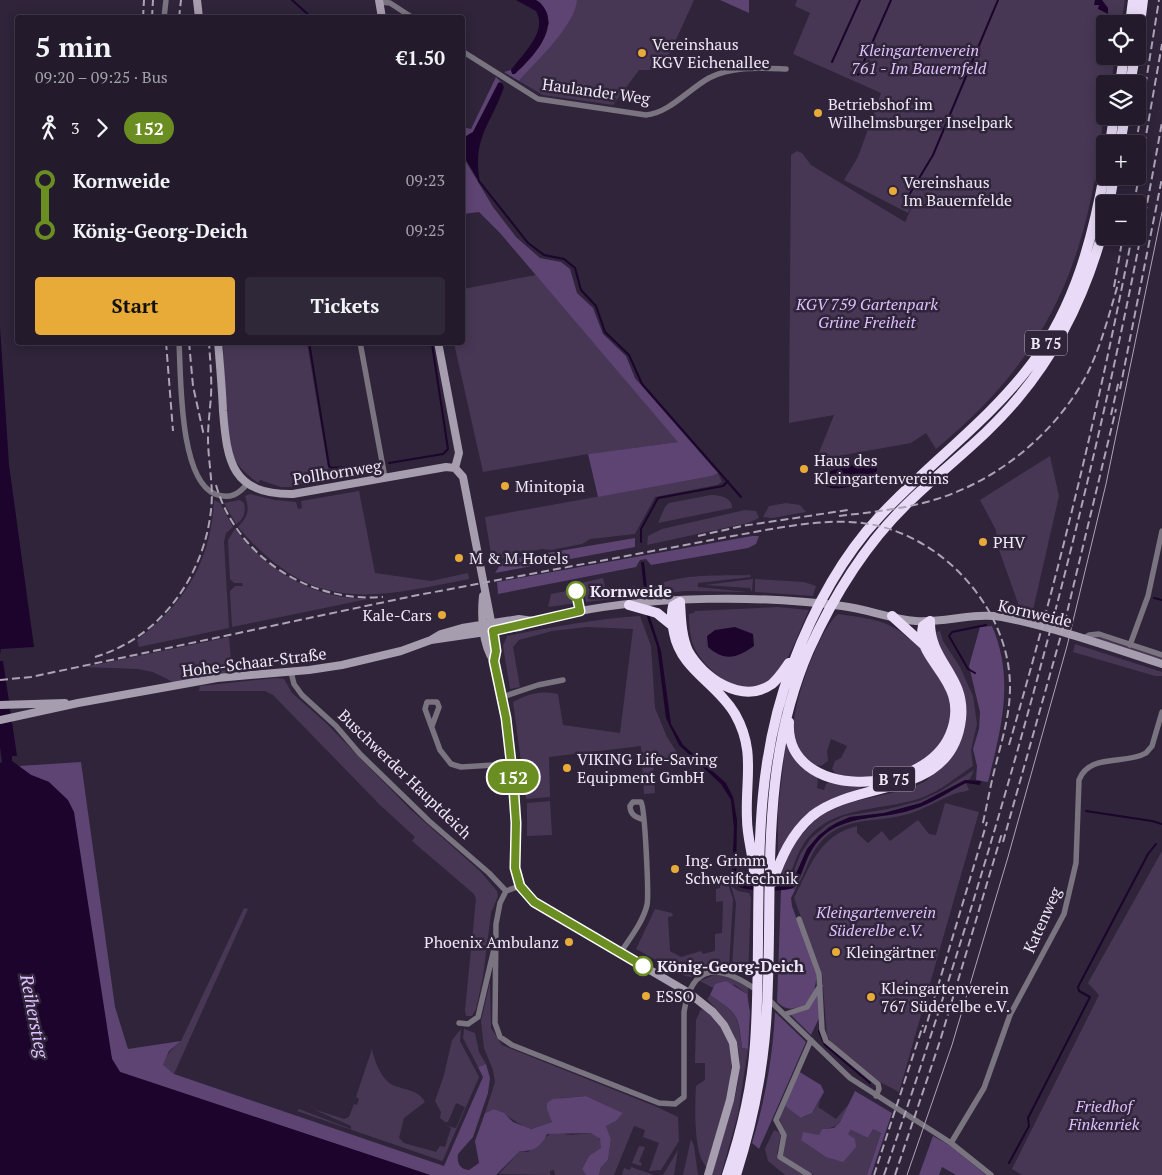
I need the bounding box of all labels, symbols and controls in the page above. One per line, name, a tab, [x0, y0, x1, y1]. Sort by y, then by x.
map controls	[1096, 15, 1146, 245]
button: locate	[1096, 15, 1146, 65]
text: 5 min	[35, 28, 112, 65]
place label: Vereinshaus KGV Eichenallee	[652, 33, 770, 73]
park label: Kleingartenverein 761 - Im Bauernfeld	[852, 39, 987, 79]
text: €1.50	[396, 45, 445, 70]
marker: Vereinshaus KGV Eichenallee	[636, 47, 648, 59]
text: 09:20 – 09:25 · Bus	[35, 66, 168, 88]
street label: Haulander Weg	[541, 73, 652, 110]
button: layers	[1096, 75, 1146, 125]
place label: Betriebshof im Wilhelmsburger Inselpark	[828, 93, 1013, 133]
marker: Betriebshof im Wilhelmsburger Inselpark	[812, 107, 824, 119]
icon: walk	[35, 114, 63, 142]
icon: forward	[88, 114, 116, 142]
text: 152	[134, 116, 164, 140]
text: 3	[71, 117, 80, 139]
button: +	[1096, 135, 1146, 185]
text: Kornweide	[73, 168, 170, 193]
text: 09:23	[406, 169, 445, 191]
place label: Vereinshaus Im Bauernfelde	[903, 171, 1012, 211]
marker: Vereinshaus Im Bauernfelde	[887, 185, 899, 197]
button: −	[1096, 195, 1146, 245]
text: König-Georg-Deich	[73, 218, 248, 243]
text: 09:25	[406, 219, 445, 241]
button: Start	[35, 277, 235, 335]
button: Tickets	[245, 277, 445, 335]
park label: KGV 759 Gartenpark Grüne Freiheit	[795, 293, 938, 333]
road number: B 75	[1025, 330, 1067, 356]
place label: Haus des Kleingartenvereins	[814, 449, 949, 489]
street label: Pollhornweg	[291, 454, 383, 490]
marker: Haus des Kleingartenvereins	[798, 463, 810, 475]
place label: Minitopia	[515, 475, 585, 497]
marker: Minitopia	[499, 480, 511, 492]
place label: PHV	[993, 531, 1025, 553]
marker: PHV	[977, 536, 989, 548]
place label: M & M Hotels	[469, 547, 568, 569]
marker: M & M Hotels	[453, 552, 465, 564]
place label: Kornweide	[590, 580, 672, 602]
marker: Kornweide	[566, 581, 586, 601]
street label: Kornweide	[996, 594, 1074, 632]
place label: Kale-Cars	[362, 604, 432, 626]
marker: Kale-Cars	[436, 609, 448, 621]
street label: Hohe-Schaar-Straße	[180, 642, 328, 682]
street label: Buschwerder Hauptdeich	[333, 704, 477, 844]
place label: VIKING Life-Saving Equipment GmbH	[577, 748, 718, 788]
line badge: 152	[484, 761, 542, 793]
marker: VIKING Life-Saving Equipment GmbH	[561, 762, 573, 774]
text: 152	[498, 765, 528, 789]
road number: B 75	[873, 766, 915, 792]
place label: Ing. Grimm Schweißtechnik	[685, 849, 799, 889]
marker: Ing. Grimm Schweißtechnik	[669, 863, 681, 875]
street label: Katenweg	[1018, 883, 1066, 956]
park label: Kleingartenverein Süderelbe e.V.	[815, 901, 936, 941]
place label: Phoenix Ambulanz	[424, 931, 559, 953]
marker: Phoenix Ambulanz	[563, 936, 575, 948]
place label: Kleingärtner	[846, 941, 937, 963]
marker: Kleingärtner	[830, 946, 842, 958]
place label: König-Georg-Deich	[657, 955, 805, 977]
marker: König-Georg-Deich	[633, 956, 653, 976]
water label: Reiherstieg	[15, 971, 55, 1061]
place label: Kleingartenverein 767 Süderelbe e.V.	[881, 977, 1010, 1017]
place label: ESSO	[656, 985, 694, 1007]
marker: ESSO	[640, 990, 652, 1002]
marker: Kleingartenverein 767 Süderelbe e.V.	[865, 991, 877, 1003]
park label: Friedhof Finkenriek	[1068, 1095, 1140, 1135]

